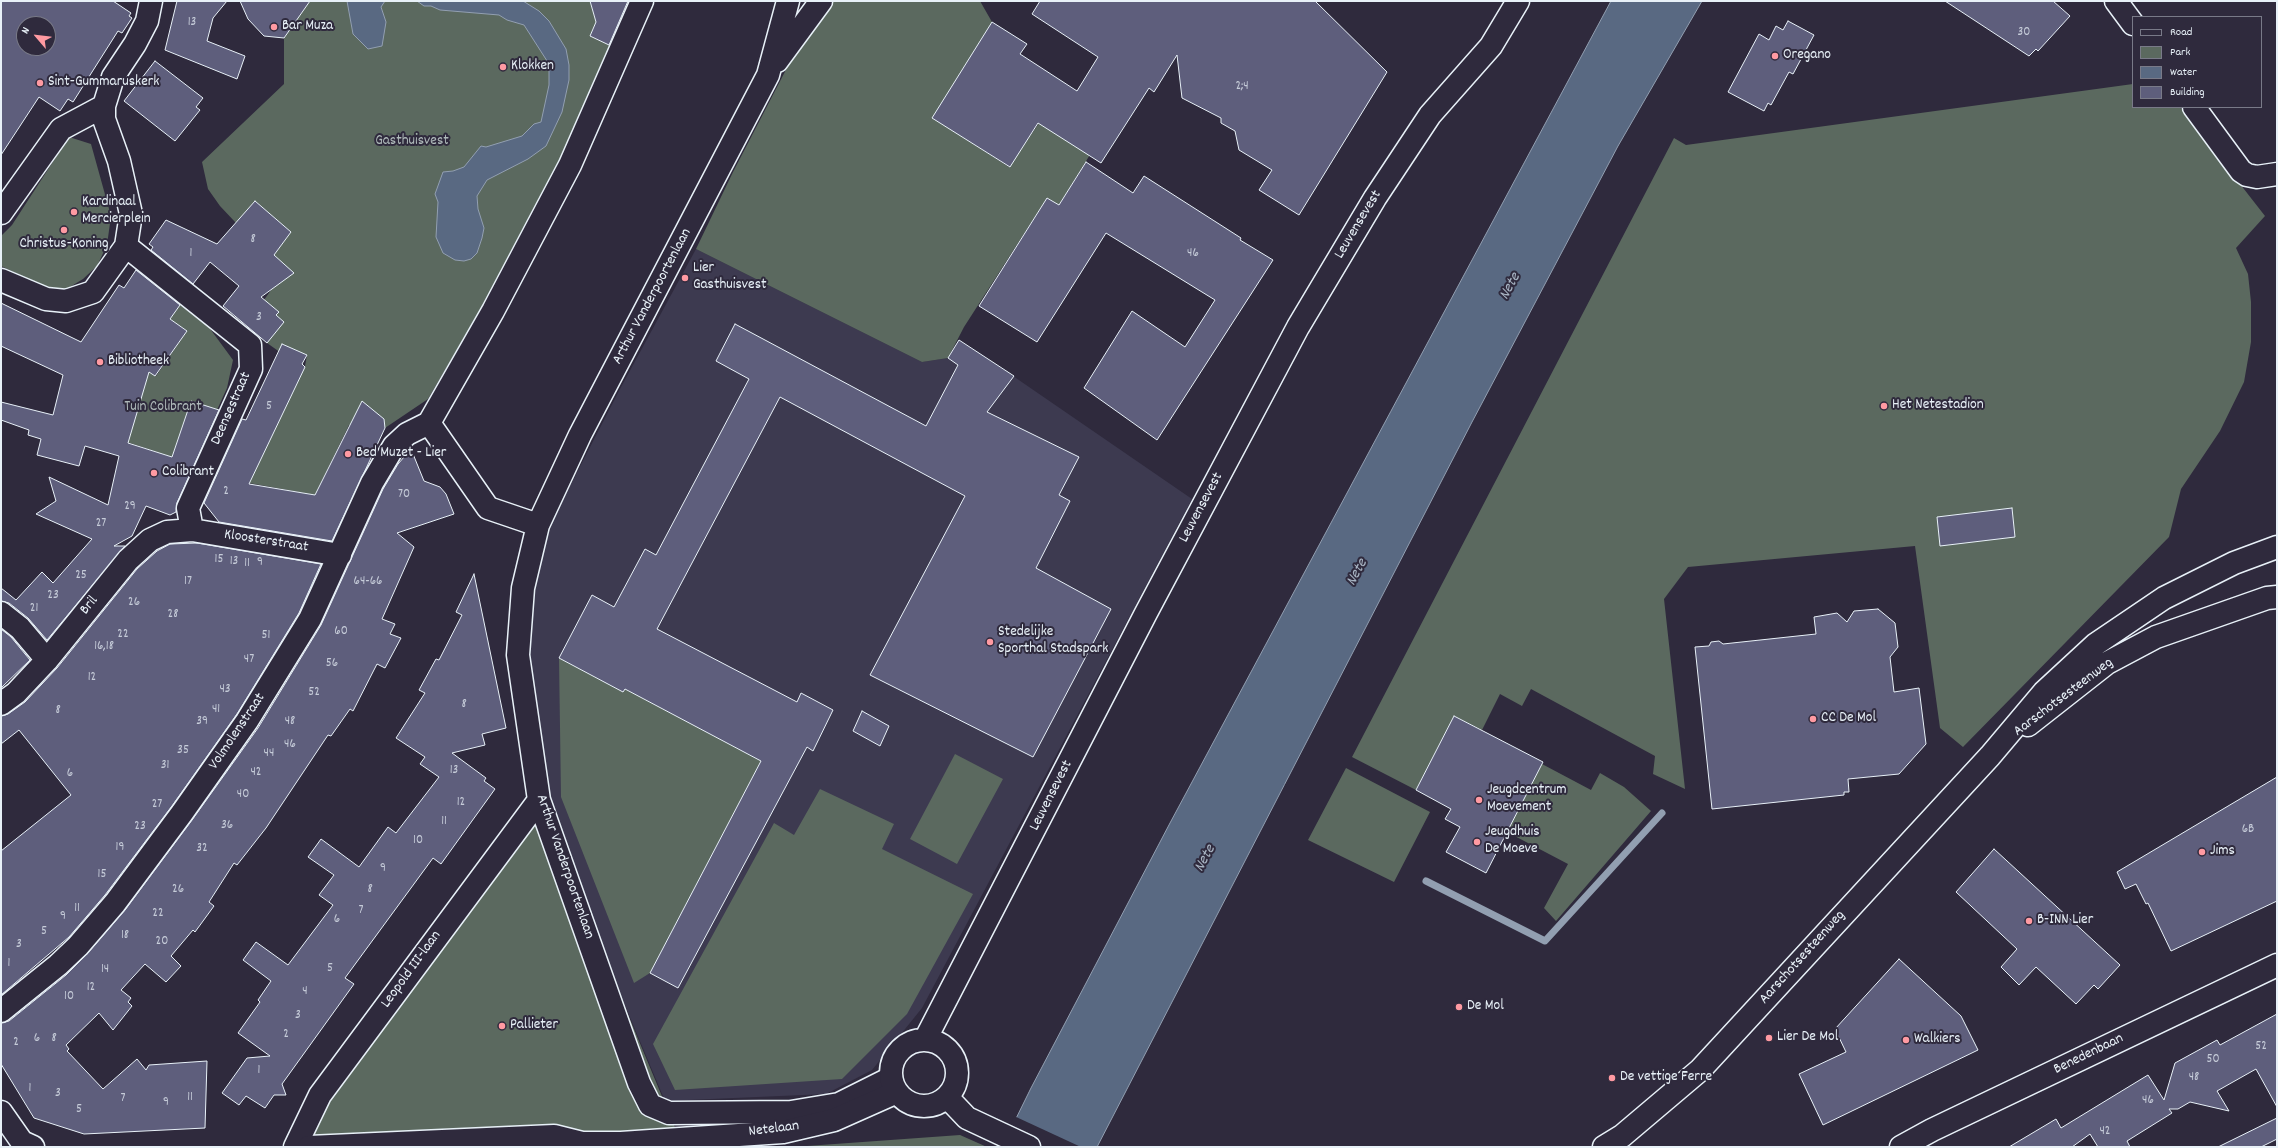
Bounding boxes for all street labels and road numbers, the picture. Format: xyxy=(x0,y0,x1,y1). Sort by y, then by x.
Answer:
street label: Leuvensevest xyxy=(1332,188,1386,262)
street label: Arthur Vanderpoortenlaan xyxy=(609,226,697,368)
street label: Deensestraat xyxy=(208,370,256,448)
street label: Leuvensevest xyxy=(1176,470,1228,546)
street label: Kloosterstraat xyxy=(223,526,309,558)
street label: Bril xyxy=(77,593,103,619)
street label: Aarschotsesteenweg xyxy=(2011,655,2117,741)
street label: Volmolenstraat xyxy=(206,690,270,774)
street label: Leuvensevest xyxy=(1027,758,1077,834)
street label: Arthur Vanderpoortenlaan xyxy=(531,792,597,942)
street label: Aarschotsesteenweg xyxy=(1756,907,1850,1009)
street label: Leopold III-laan xyxy=(378,928,446,1012)
street label: Benedenbaan xyxy=(2051,1030,2127,1080)
street label: Netelaan xyxy=(748,1118,800,1142)

